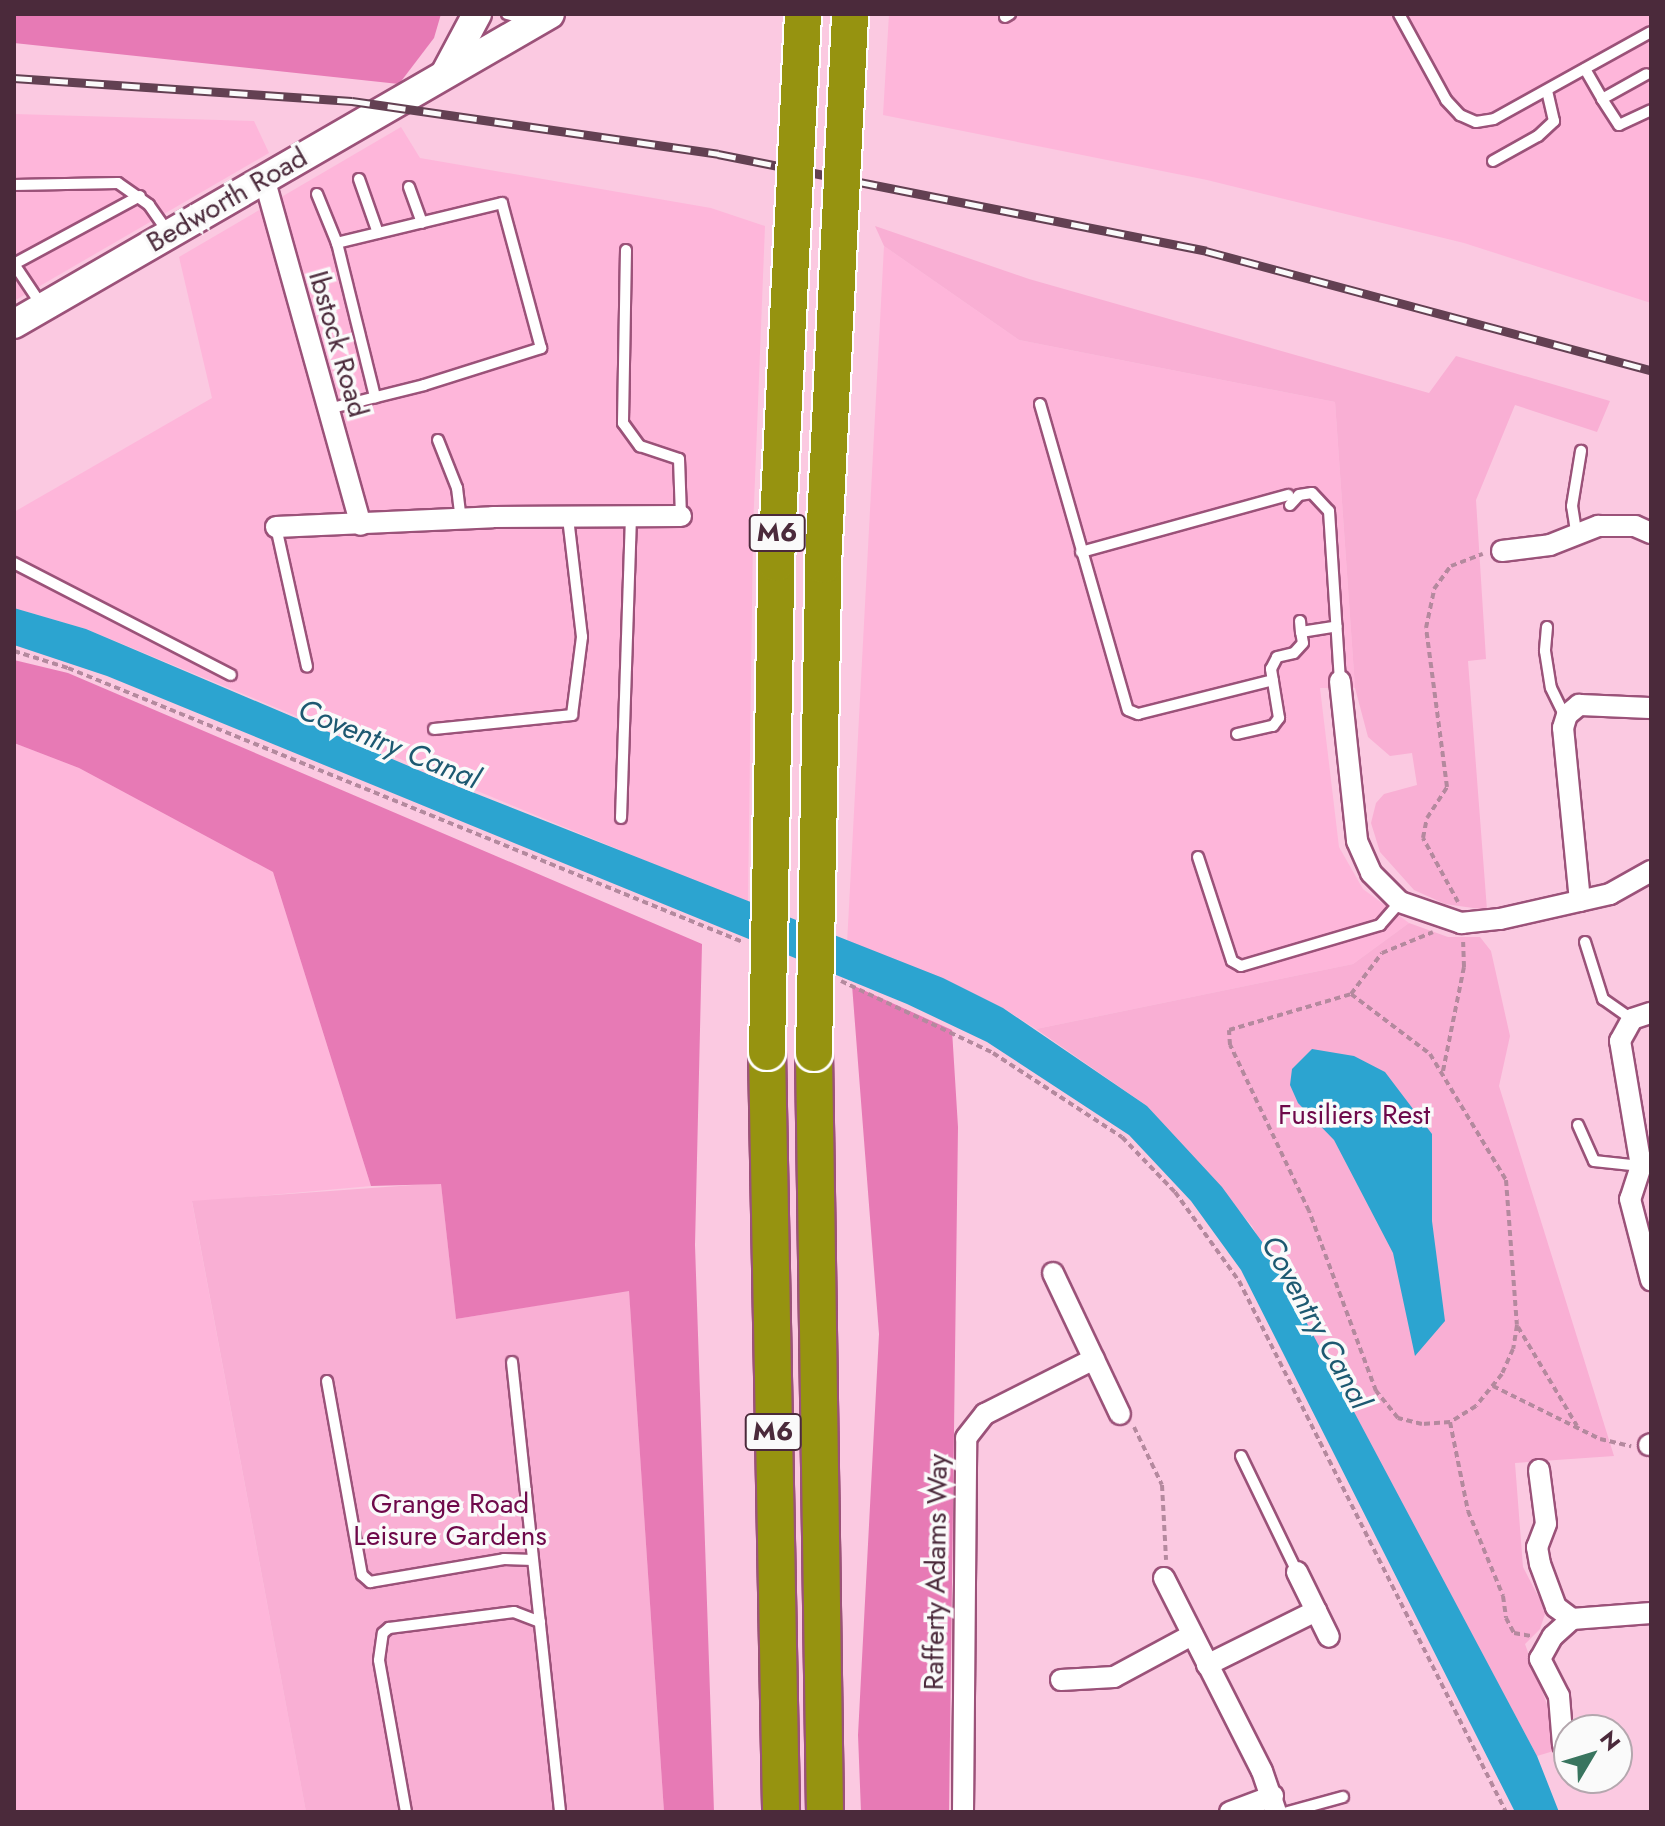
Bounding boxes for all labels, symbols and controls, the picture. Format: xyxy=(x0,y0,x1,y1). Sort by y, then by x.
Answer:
street label: Bedworth Road xyxy=(141,141,313,259)
street label: Ibstock Road xyxy=(301,267,375,421)
road number: M6 xyxy=(747,511,807,555)
water label: Coventry Canal xyxy=(293,691,485,797)
park label: Fusiliers Rest xyxy=(1278,1098,1430,1132)
water label: Coventry Canal xyxy=(1254,1229,1378,1415)
road number: M6 xyxy=(743,1410,803,1454)
street label: Rafferty Adams Way xyxy=(917,1453,955,1691)
park label: Grange Road Leisure Gardens xyxy=(353,1487,547,1553)
north arrow xyxy=(1553,1714,1633,1794)
text: N xyxy=(1592,1724,1628,1757)

